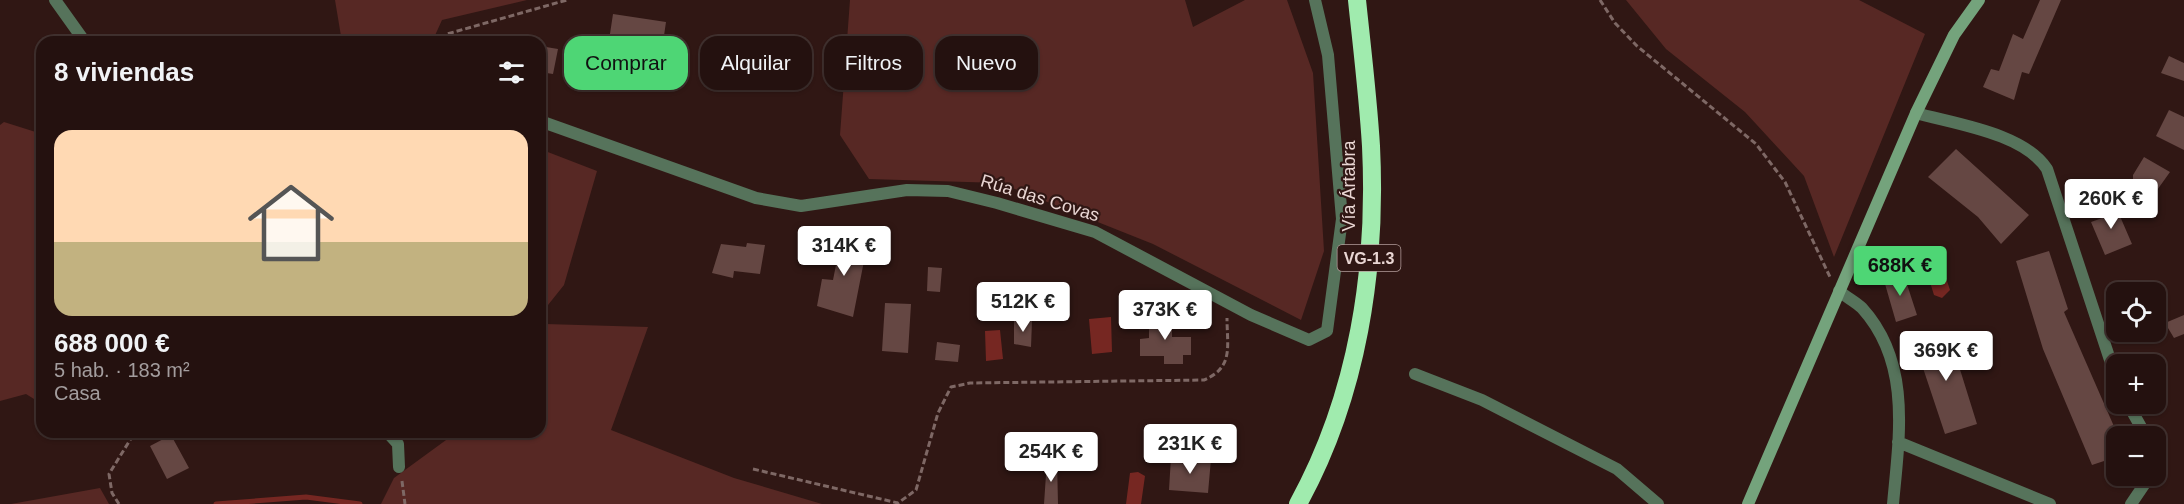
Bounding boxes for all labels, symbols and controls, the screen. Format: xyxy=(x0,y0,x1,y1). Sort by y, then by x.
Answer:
chip: Comprar xyxy=(564,36,688,90)
chip: Alquilar xyxy=(700,36,812,90)
chip: Filtros xyxy=(824,36,923,90)
chip: Nuevo xyxy=(935,36,1038,90)
icon: filters xyxy=(495,56,528,89)
text: 8 viviendas xyxy=(54,57,194,87)
street label: Vía Ártabra xyxy=(1339,139,1359,232)
icon: home xyxy=(237,169,345,277)
street label: Rúa das Covas xyxy=(978,170,1102,226)
pin: 260K € xyxy=(2062,179,2160,230)
text: 260K € xyxy=(2079,187,2143,209)
pin: 314K € xyxy=(795,226,893,277)
text: 314K € xyxy=(812,234,876,256)
road number: VG-1.3 xyxy=(1338,245,1400,271)
pin: 688K € xyxy=(1851,246,1949,297)
text: 688K € xyxy=(1868,254,1932,276)
pin: 512K € xyxy=(974,282,1072,333)
map controls xyxy=(2106,282,2166,486)
button: locate xyxy=(2106,282,2166,342)
text: 512K € xyxy=(991,290,1055,312)
pin: 373K € xyxy=(1116,290,1214,341)
text: 373K € xyxy=(1133,298,1197,320)
text: 688 000 € xyxy=(54,328,170,358)
pin: 369K € xyxy=(1897,331,1995,382)
text: 369K € xyxy=(1914,339,1978,361)
button: + xyxy=(2106,354,2166,414)
text: 5 hab. · 183 m² xyxy=(54,359,190,381)
text: Casa xyxy=(54,382,101,404)
pin: 231K € xyxy=(1141,424,1239,475)
button: − xyxy=(2106,426,2166,486)
pin: 254K € xyxy=(1002,432,1100,483)
text: 231K € xyxy=(1158,432,1222,454)
text: 254K € xyxy=(1019,440,1083,462)

